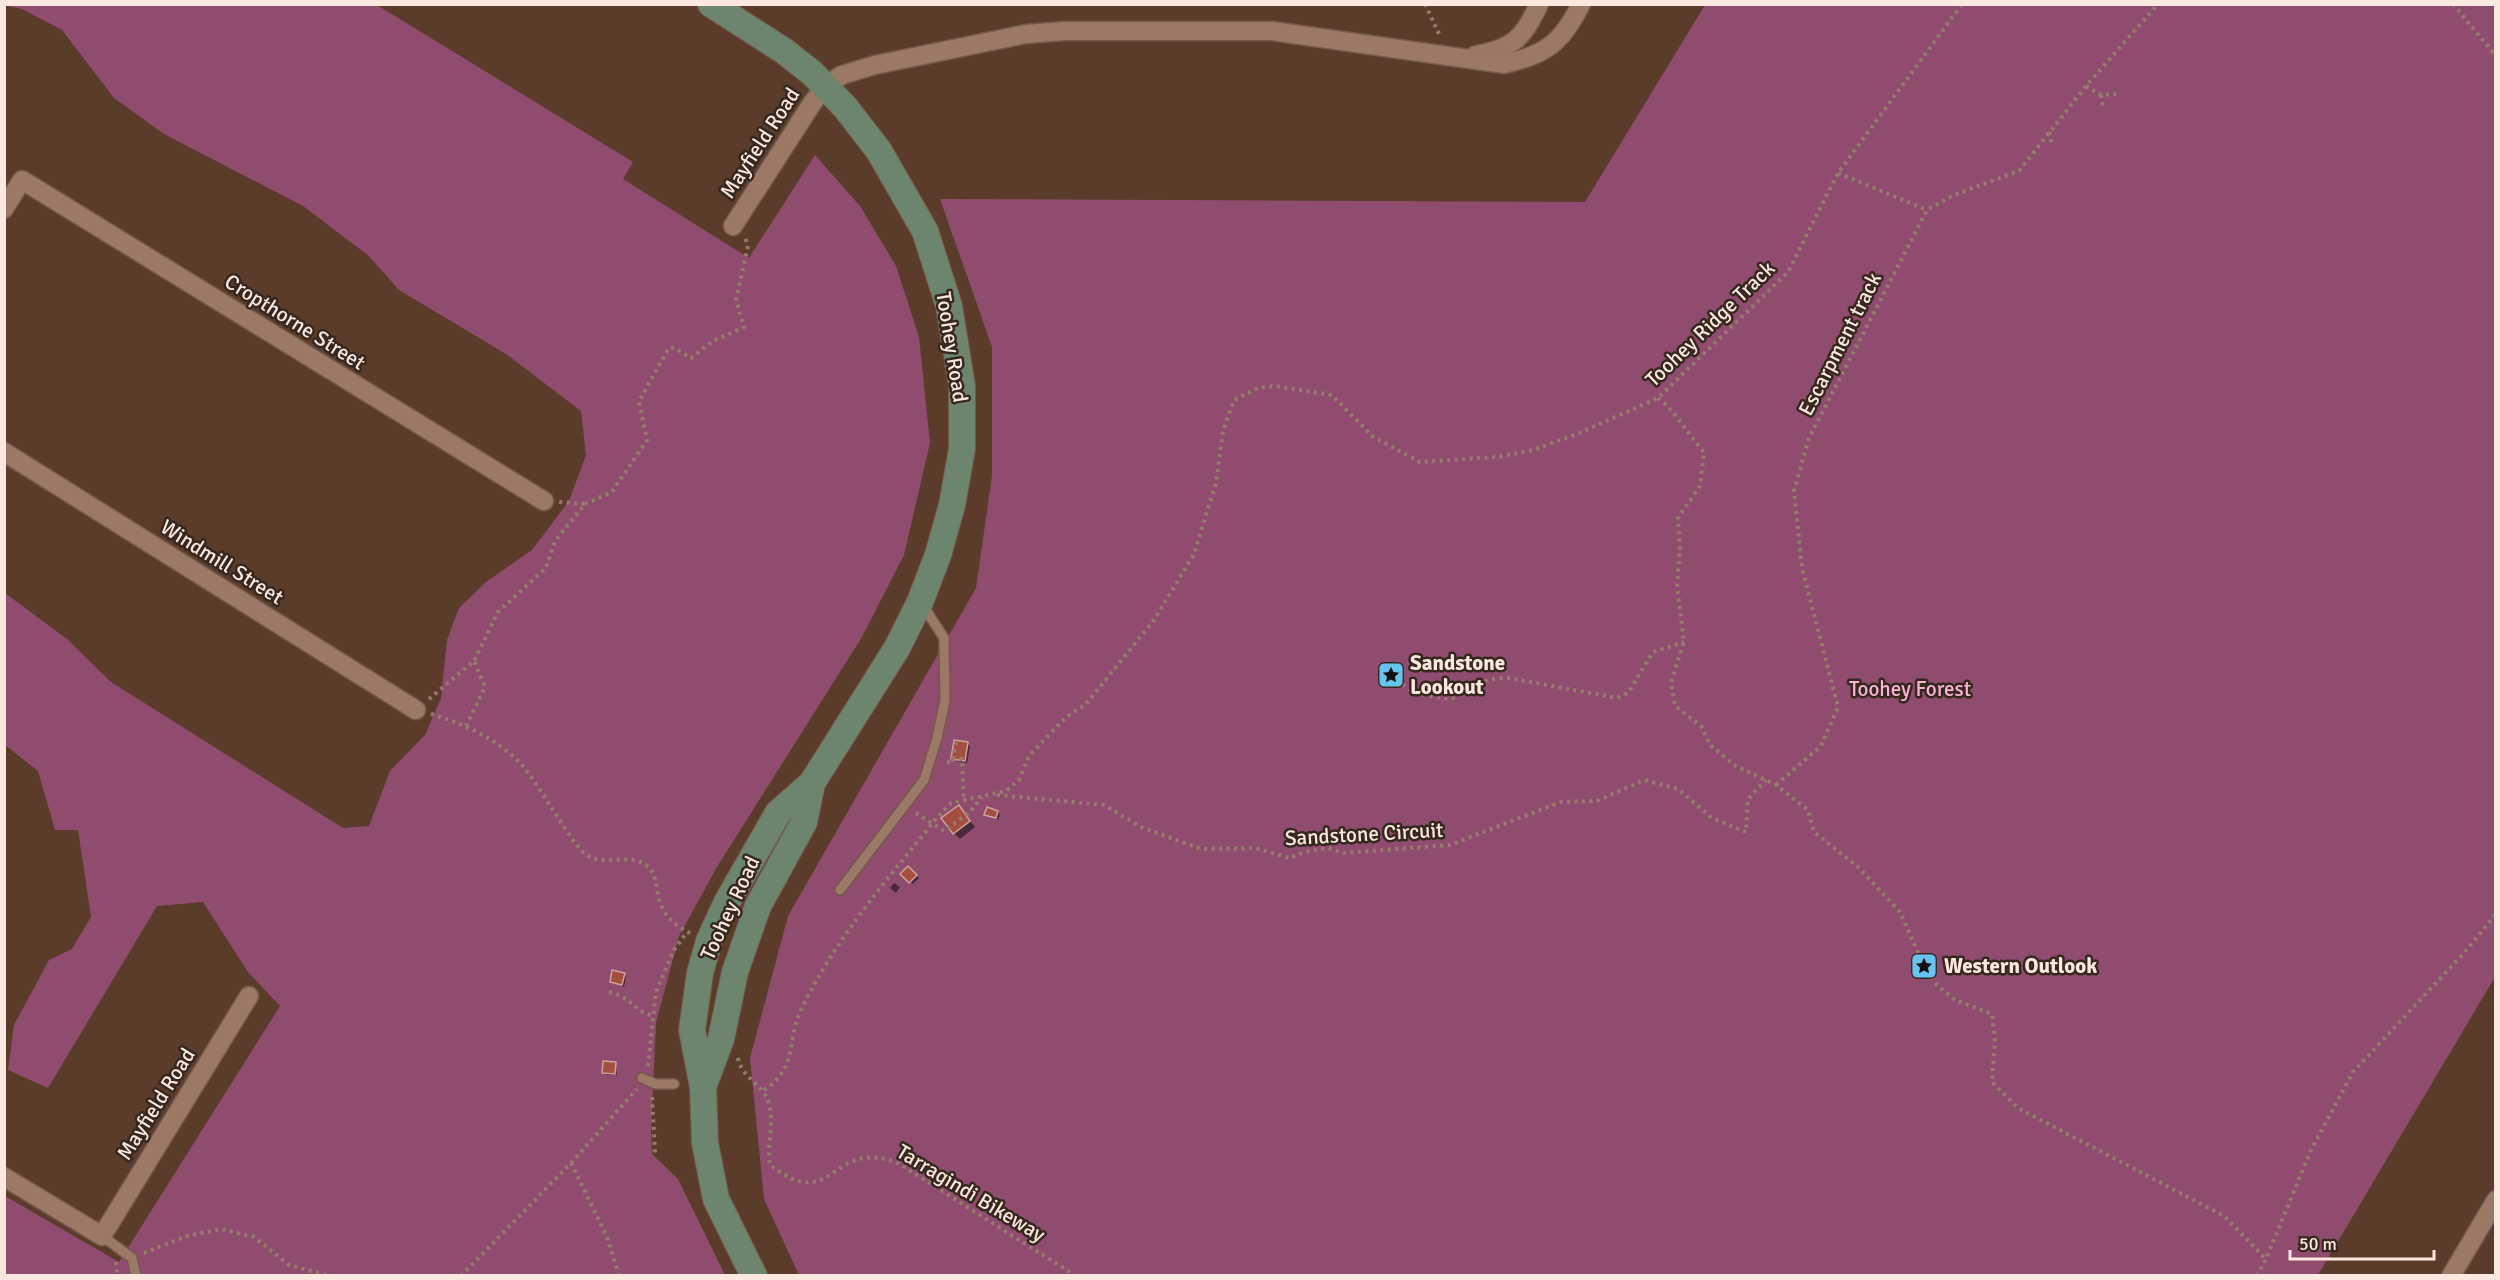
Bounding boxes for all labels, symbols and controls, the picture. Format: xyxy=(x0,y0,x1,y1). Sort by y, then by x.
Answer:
street label: Mayfield Road xyxy=(715,83,805,203)
street label: Toohey Ridge Track xyxy=(1640,255,1781,392)
street label: Cropthorne Street xyxy=(220,268,370,376)
street label: Escarpment track xyxy=(1793,268,1887,420)
street label: Toohey Road xyxy=(930,290,974,404)
street label: Windmill Street xyxy=(156,514,288,610)
place label: Sandstone Lookout xyxy=(1410,650,1505,700)
place icon: Sandstone Lookout xyxy=(1376,660,1406,690)
park label: Toohey Forest xyxy=(1849,676,1971,702)
street label: Sandstone Circuit xyxy=(1284,817,1444,851)
street label: Toohey Road xyxy=(695,852,765,964)
place icon: Western Outlook xyxy=(1909,951,1939,981)
place label: Western Outlook xyxy=(1944,953,2097,979)
street label: Mayfield Road xyxy=(111,1043,201,1165)
street label: Tarragindi Bikeway xyxy=(892,1138,1050,1248)
scale bar xyxy=(2290,1223,2434,1261)
text: 50 m xyxy=(2299,1233,2337,1255)

